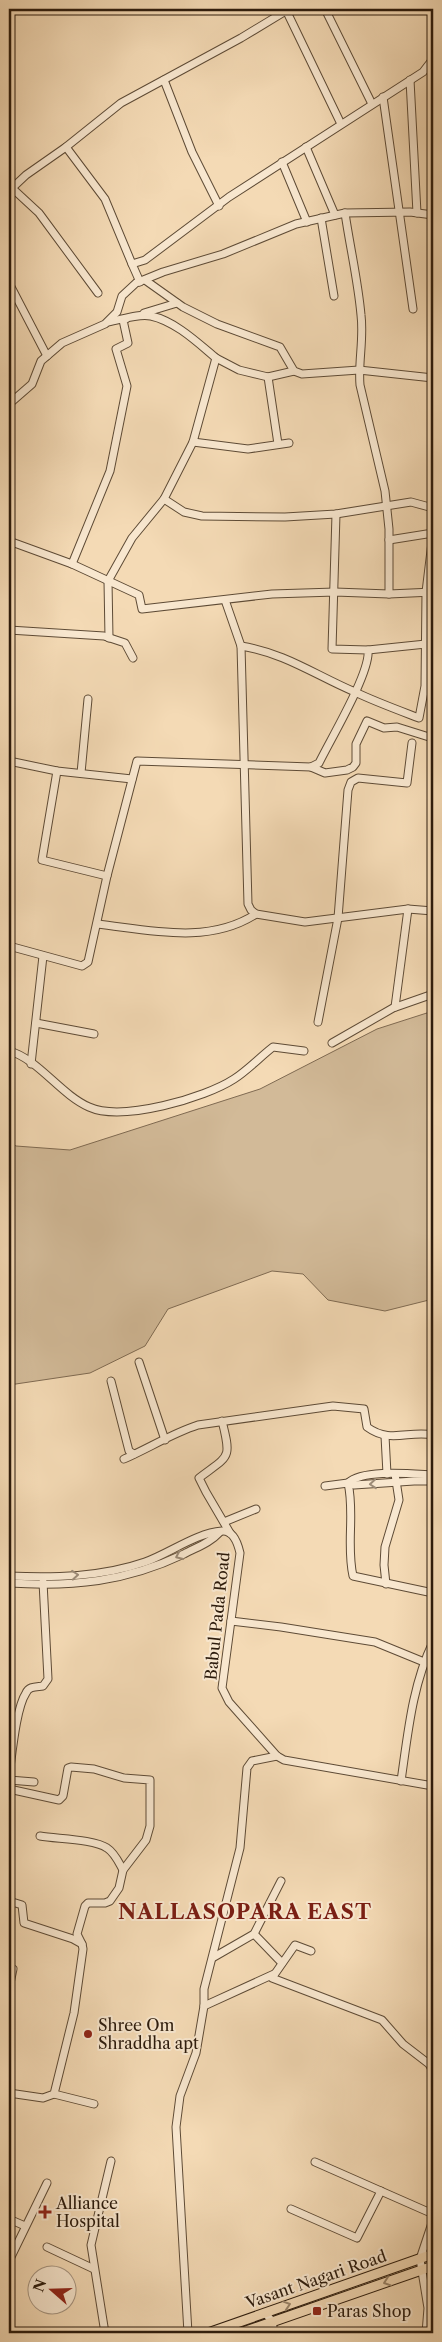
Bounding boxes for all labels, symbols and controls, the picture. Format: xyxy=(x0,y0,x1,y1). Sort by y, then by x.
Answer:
one-way arrow xyxy=(368,1478,376,1489)
one-way arrow xyxy=(175,1550,184,1561)
street label: Babul Pada Road xyxy=(200,1551,234,1681)
one-way arrow xyxy=(71,1570,79,1581)
district label: NALLASOPARA EAST xyxy=(118,1899,372,1924)
place label: Shree Om Shraddha apt xyxy=(98,2015,199,2053)
marker: Shree Om Shraddha apt xyxy=(82,2028,94,2040)
place label: Alliance Hospital xyxy=(55,2193,120,2231)
marker: Alliance Hospital xyxy=(38,2205,52,2219)
street label: Vasant Nagari Road xyxy=(242,2245,389,2313)
north arrow xyxy=(28,2264,78,2314)
one-way arrow xyxy=(383,2276,392,2286)
text: N xyxy=(29,2277,50,2294)
one-way arrow xyxy=(283,2301,291,2311)
place label: Paras Shop xyxy=(327,2301,412,2321)
marker: Paras Shop xyxy=(311,2305,323,2317)

